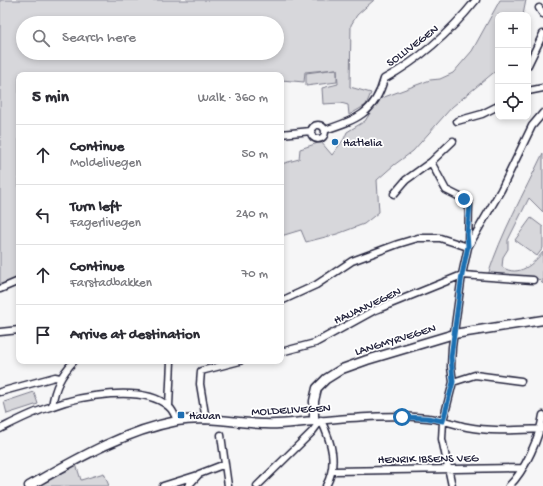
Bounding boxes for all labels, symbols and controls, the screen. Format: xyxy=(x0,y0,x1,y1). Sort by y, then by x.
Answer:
map controls xyxy=(495,12,531,120)
button: + xyxy=(495,12,531,48)
search box xyxy=(16,16,284,60)
street label: SOLLIVEGEN xyxy=(384,22,442,71)
icon: search xyxy=(30,27,52,49)
text: Search here xyxy=(62,29,136,47)
button: − xyxy=(495,48,531,84)
button: locate xyxy=(495,84,531,120)
text: 5 min xyxy=(32,88,69,108)
text: Walk · 360 m xyxy=(198,91,268,106)
marker: Hatlelia xyxy=(330,137,340,147)
place label: Hatlelia xyxy=(343,137,382,151)
text: Continue xyxy=(70,138,124,156)
icon: ahead xyxy=(32,144,54,166)
text: 50 m xyxy=(241,147,268,162)
text: Moldelivegen xyxy=(70,156,141,171)
route end xyxy=(455,190,473,208)
text: Turn left xyxy=(70,198,121,216)
icon: left xyxy=(32,204,54,226)
text: 240 m xyxy=(236,207,268,222)
text: Fagerlivegen xyxy=(70,216,141,231)
text: Continue xyxy=(70,258,124,276)
icon: ahead xyxy=(32,264,54,286)
text: 70 m xyxy=(242,267,268,282)
text: Farstadbakken xyxy=(70,276,152,291)
street label: HAUANVEGEN xyxy=(332,285,404,329)
street label: LANGMYRVEGEN xyxy=(353,322,438,360)
icon: arrive xyxy=(32,324,54,346)
text: Arrive at destination xyxy=(70,326,200,344)
street label: MOLDELIVEGEN xyxy=(251,402,331,420)
route start xyxy=(393,408,411,426)
marker: Hauan xyxy=(176,410,186,420)
place label: Hauan xyxy=(189,410,221,424)
street label: HENRIK IBSENS VEG xyxy=(378,452,479,468)

